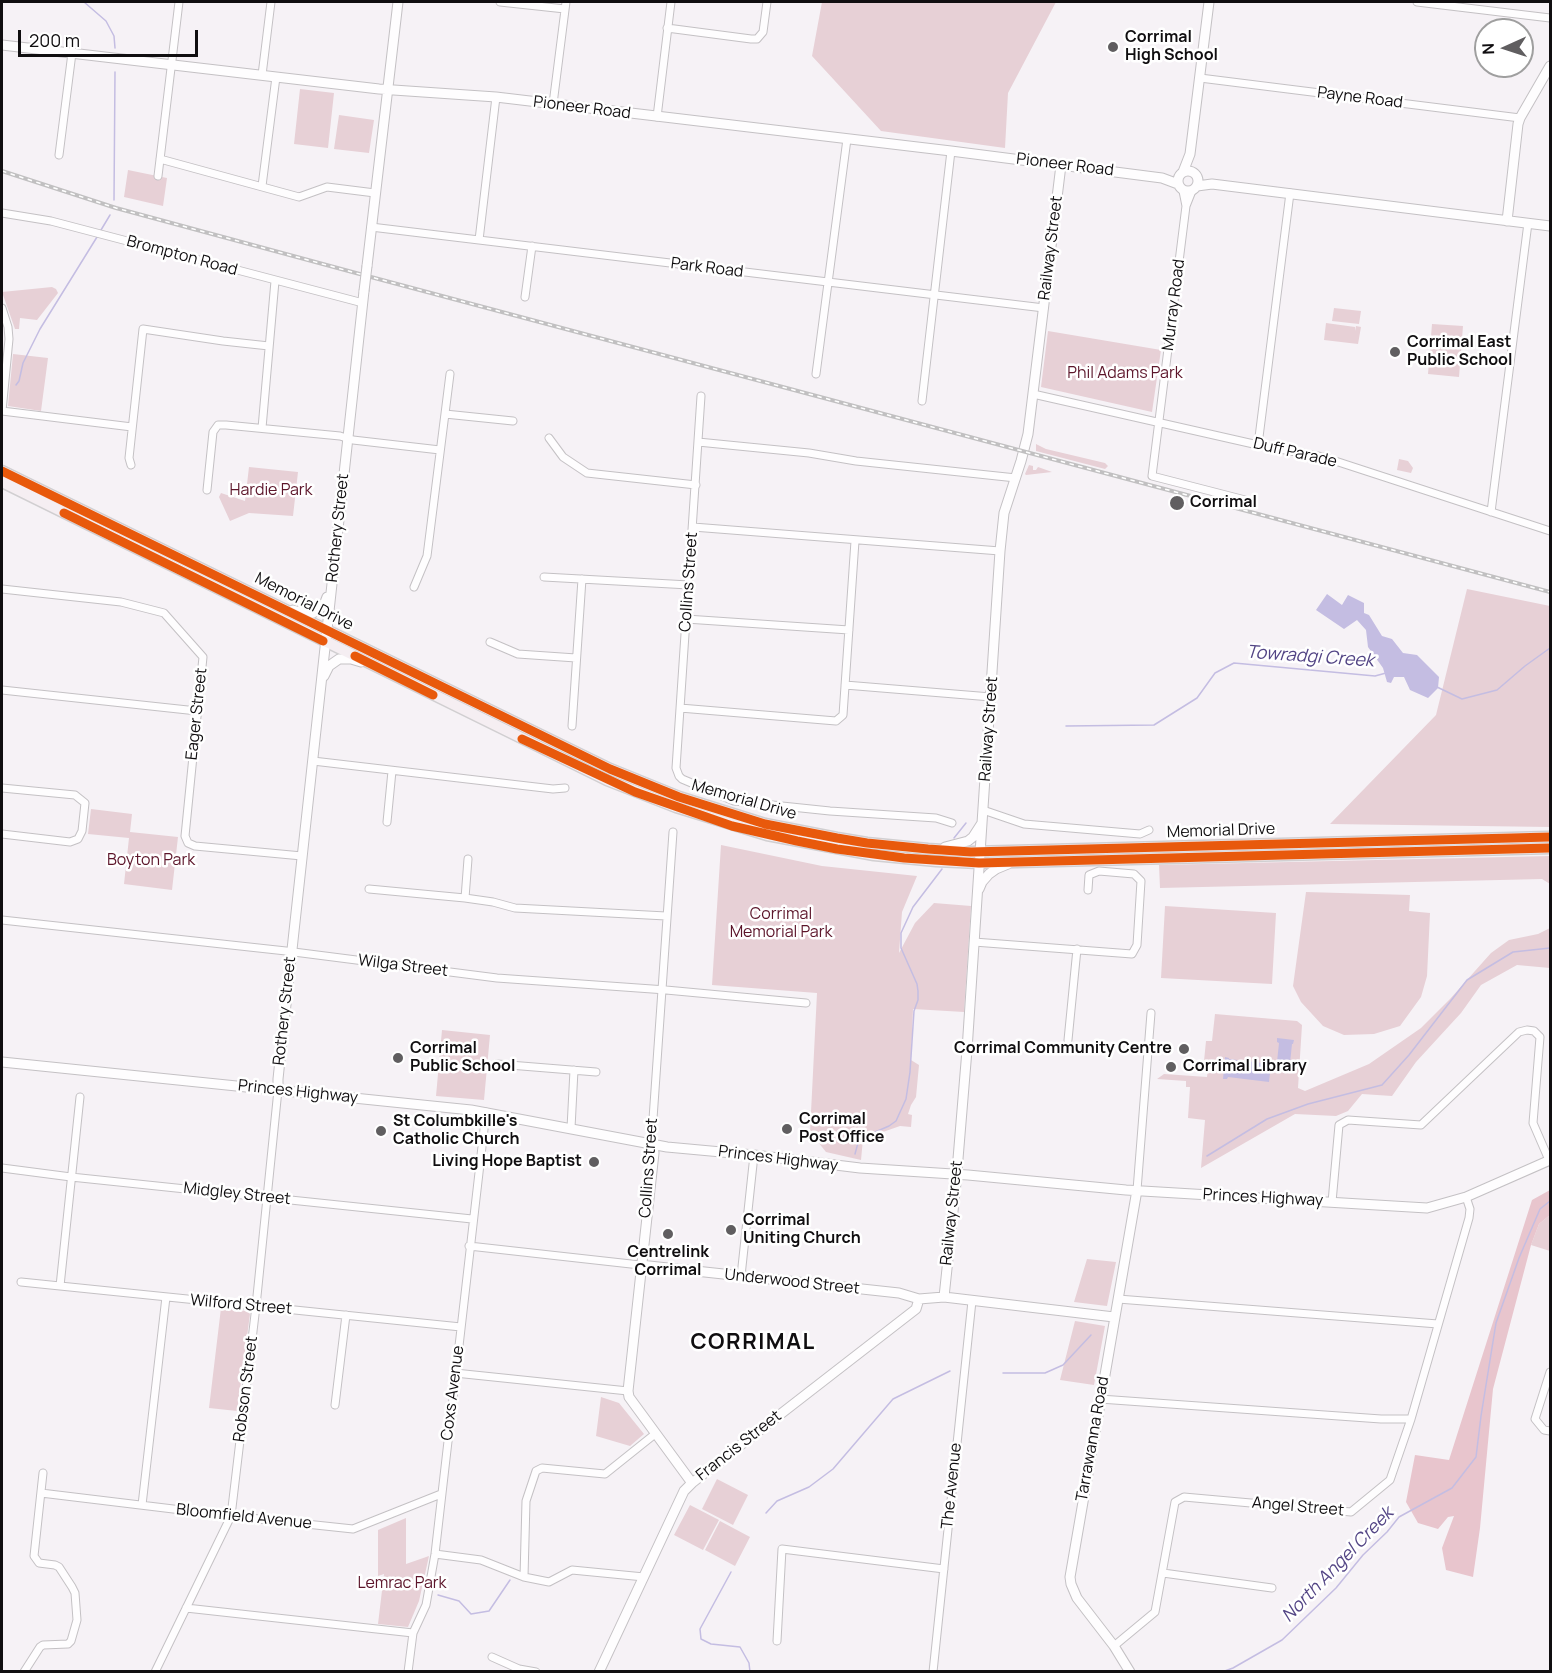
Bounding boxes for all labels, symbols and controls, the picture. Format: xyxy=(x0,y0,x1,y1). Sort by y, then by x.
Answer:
scale bar xyxy=(21,18,201,56)
north arrow xyxy=(1474,18,1534,78)
text: 200 m xyxy=(29,28,80,52)
place label: Corrimal High School xyxy=(1125,28,1218,66)
marker: Corrimal High School xyxy=(1106,40,1120,54)
text: N xyxy=(1477,43,1499,55)
street label: Payne Road xyxy=(1316,83,1404,113)
street label: Pioneer Road xyxy=(532,93,632,123)
street label: Pioneer Road xyxy=(1015,150,1115,180)
street label: Railway Street xyxy=(1035,195,1067,301)
street label: Brompton Road xyxy=(124,232,240,280)
street label: Park Road xyxy=(670,254,744,282)
street label: Murray Road xyxy=(1159,258,1189,352)
place label: Corrimal East Public School xyxy=(1407,333,1512,371)
marker: Corrimal East Public School xyxy=(1388,345,1402,359)
park label: Phil Adams Park xyxy=(1067,364,1183,384)
street label: Duff Parade xyxy=(1251,434,1339,472)
street label: Rothery Street xyxy=(323,473,353,583)
park label: Hardie Park xyxy=(229,481,313,501)
place label: Corrimal xyxy=(1190,493,1257,513)
marker: Corrimal xyxy=(1168,494,1186,512)
street label: Collins Street xyxy=(676,531,702,633)
street label: Memorial Drive xyxy=(251,569,357,635)
water label: Towradgi Creek xyxy=(1245,642,1375,672)
street label: Eager Street xyxy=(183,667,211,761)
street label: Railway Street xyxy=(976,676,1002,782)
street label: Memorial Drive xyxy=(689,776,799,824)
street label: Memorial Drive xyxy=(1167,820,1275,842)
park label: Boyton Park xyxy=(107,851,195,871)
park label: Corrimal Memorial Park xyxy=(730,905,832,943)
street label: Wilga Street xyxy=(357,951,449,981)
street label: Rothery Street xyxy=(270,956,300,1066)
place label: Corrimal Public School xyxy=(410,1039,515,1077)
place label: Corrimal Community Centre xyxy=(954,1039,1172,1059)
marker: Corrimal Community Centre xyxy=(1177,1042,1191,1056)
marker: Corrimal Public School xyxy=(391,1051,405,1065)
place label: Corrimal Library xyxy=(1183,1057,1307,1077)
marker: Corrimal Library xyxy=(1164,1060,1178,1074)
street label: Princes Highway xyxy=(237,1076,359,1108)
place label: Corrimal Post Office xyxy=(799,1110,884,1148)
place label: St Columbkille's Catholic Church xyxy=(393,1112,520,1150)
street label: Collins Street xyxy=(636,1117,662,1219)
marker: Corrimal Post Office xyxy=(780,1122,794,1136)
marker: St Columbkille's Catholic Church xyxy=(374,1124,388,1138)
street label: Princes Highway xyxy=(717,1142,839,1176)
place label: Living Hope Baptist xyxy=(432,1152,582,1172)
marker: Living Hope Baptist xyxy=(587,1155,601,1169)
street label: Railway Street xyxy=(937,1160,967,1266)
street label: Midgley Street xyxy=(182,1179,292,1209)
street label: Princes Highway xyxy=(1202,1185,1324,1211)
place label: Corrimal Uniting Church xyxy=(743,1211,861,1249)
marker: Corrimal Uniting Church xyxy=(724,1223,738,1237)
marker: Centrelink Corrimal xyxy=(661,1227,675,1241)
place label: Centrelink Corrimal xyxy=(627,1243,709,1281)
street label: Underwood Street xyxy=(723,1265,861,1299)
street label: Wilford Street xyxy=(189,1291,293,1319)
district label: CORRIMAL xyxy=(690,1330,816,1356)
street label: Robson Street xyxy=(230,1335,262,1443)
street label: Coxs Avenue xyxy=(438,1344,468,1442)
street label: Tarrawanna Road xyxy=(1073,1375,1113,1503)
street label: Francis Street xyxy=(693,1407,785,1485)
street label: The Avenue xyxy=(938,1442,966,1530)
street label: Angel Street xyxy=(1251,1493,1345,1521)
street label: Bloomfield Avenue xyxy=(175,1500,313,1534)
water label: North Angel Creek xyxy=(1278,1503,1398,1627)
park label: Lemrac Park xyxy=(357,1574,447,1594)

